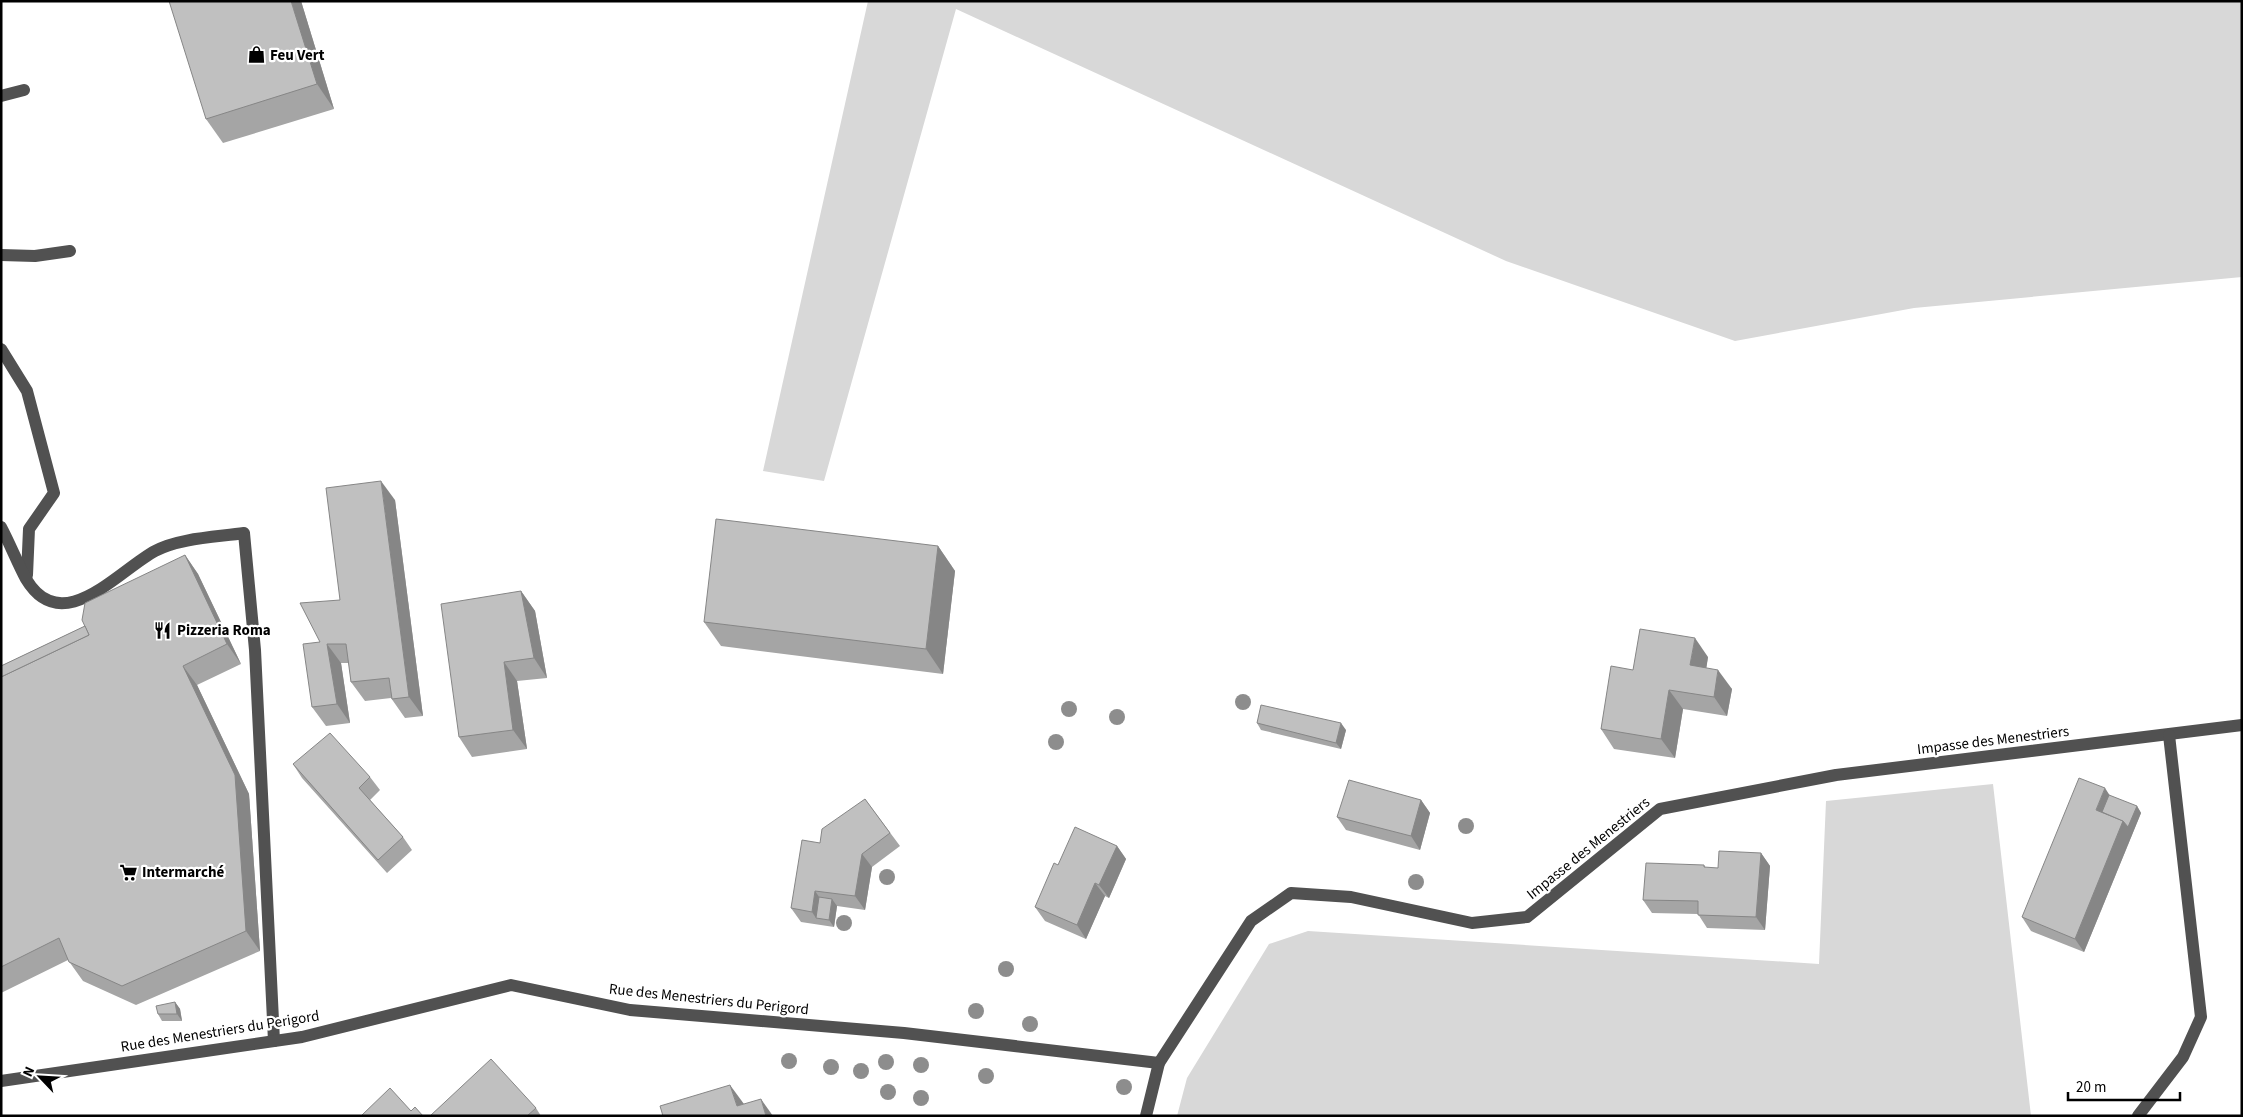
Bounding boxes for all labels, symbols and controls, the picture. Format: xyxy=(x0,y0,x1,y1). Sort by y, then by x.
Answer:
shop icon: Feu Vert xyxy=(246,45,266,65)
place label: Feu Vert xyxy=(270,45,325,66)
restaurant icon: Pizzeria Roma xyxy=(153,620,173,640)
place label: Pizzeria Roma xyxy=(177,620,271,641)
street label: Impasse des Menestriers xyxy=(1916,721,2070,760)
street label: Impasse des Menestriers xyxy=(1522,792,1654,905)
supermarket icon: Intermarché xyxy=(118,862,138,882)
place label: Intermarché xyxy=(142,862,224,883)
street label: Rue des Menestriers du Perigord xyxy=(608,979,810,1020)
street label: Rue des Menestriers du Perigord xyxy=(119,1005,321,1058)
north arrow xyxy=(15,1052,65,1102)
text: N xyxy=(18,1063,40,1080)
scale bar xyxy=(2068,1070,2180,1102)
text: 20 m xyxy=(2076,1077,2106,1098)

